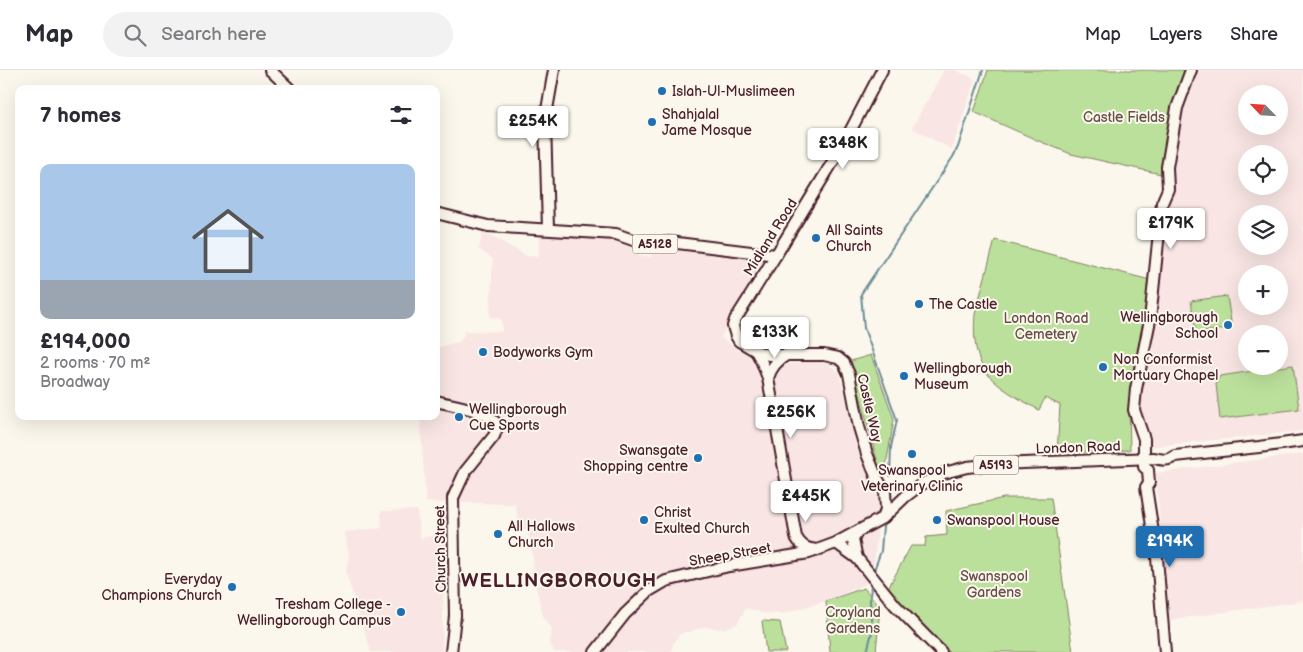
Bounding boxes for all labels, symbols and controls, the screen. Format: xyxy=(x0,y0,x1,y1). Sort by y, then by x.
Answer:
search box xyxy=(103,12,453,57)
text: Map xyxy=(25,20,73,49)
icon: search xyxy=(121,21,149,49)
text: Search here xyxy=(161,23,267,46)
text: Map xyxy=(1085,24,1121,45)
text: Layers xyxy=(1149,24,1202,45)
text: Share xyxy=(1230,24,1278,45)
place label: Islah-Ul-Muslimeen xyxy=(672,83,795,100)
marker: Islah-Ul-Muslimeen xyxy=(656,85,668,97)
north arrow xyxy=(1238,85,1288,135)
map controls xyxy=(1238,85,1288,375)
icon: filters xyxy=(387,101,415,129)
text: 7 homes xyxy=(40,103,121,128)
pin: £254K xyxy=(498,106,568,148)
place label: Shahjalal Jame Mosque xyxy=(662,106,752,139)
park label: Castle Fields xyxy=(1083,109,1165,126)
text: £254K xyxy=(508,112,558,131)
marker: Shahjalal Jame Mosque xyxy=(646,116,658,128)
pin: £348K xyxy=(808,128,878,170)
text: £348K xyxy=(818,134,868,153)
button: locate xyxy=(1238,145,1288,195)
street label: Midland Road xyxy=(740,195,801,279)
icon: home xyxy=(183,196,273,286)
button: layers xyxy=(1238,205,1288,255)
pin: £179K xyxy=(1136,208,1206,250)
text: £179K xyxy=(1148,214,1194,233)
place label: All Saints Church xyxy=(826,222,883,255)
marker: All Saints Church xyxy=(810,232,822,244)
road number: A5128 xyxy=(632,234,678,253)
button: + xyxy=(1238,265,1288,315)
place label: The Castle xyxy=(929,296,997,313)
marker: The Castle xyxy=(913,298,925,310)
place label: Wellingborough School xyxy=(1120,309,1218,342)
park label: London Road Cemetery xyxy=(1004,310,1088,343)
pin: £133K xyxy=(740,316,810,359)
marker: Wellingborough School xyxy=(1222,319,1234,331)
text: £133K xyxy=(752,323,798,342)
button: − xyxy=(1238,325,1288,375)
text: £194,000 xyxy=(40,329,131,354)
place label: Bodyworks Gym xyxy=(493,344,593,361)
marker: Bodyworks Gym xyxy=(477,346,489,358)
place label: Non Conformist Mortuary Chapel xyxy=(1113,351,1218,384)
text: 2 rooms · 70 m² xyxy=(40,354,150,373)
place label: Wellingborough Museum xyxy=(914,360,1012,393)
marker: Non Conformist Mortuary Chapel xyxy=(1097,361,1109,373)
marker: Wellingborough Museum xyxy=(898,370,910,382)
street label: Castle Way xyxy=(853,372,886,445)
text: Broadway xyxy=(40,373,110,392)
pin: £256K xyxy=(756,396,826,439)
place label: Wellingborough Cue Sports xyxy=(469,401,567,434)
text: £256K xyxy=(766,403,816,422)
marker: Wellingborough Cue Sports xyxy=(453,411,465,423)
street label: London Road xyxy=(1035,438,1121,457)
place label: Swansgate Shopping centre xyxy=(584,442,688,475)
marker: Swanspool Veterinary Clinic xyxy=(906,448,918,460)
marker: Swansgate Shopping centre xyxy=(692,452,704,464)
road number: A5193 xyxy=(974,456,1018,474)
place label: Swanspool Veterinary Clinic xyxy=(861,462,963,495)
pin: £445K xyxy=(771,480,841,523)
text: £445K xyxy=(782,487,830,506)
street label: Church Street xyxy=(431,504,450,593)
place label: Christ Exulted Church xyxy=(654,504,750,537)
place label: Swanspool House xyxy=(947,512,1060,529)
marker: Christ Exulted Church xyxy=(638,514,650,526)
marker: Swanspool House xyxy=(931,514,943,526)
place label: All Hallows Church xyxy=(508,518,575,551)
pin: £194K xyxy=(1135,526,1205,568)
marker: All Hallows Church xyxy=(492,528,504,540)
text: £194K xyxy=(1147,532,1193,551)
street label: Sheep Street xyxy=(688,539,773,570)
park label: Swanspool Gardens xyxy=(960,568,1028,601)
district label: WELLINGBOROUGH xyxy=(461,570,657,593)
place label: Everyday Champions Church xyxy=(101,571,223,604)
marker: Everyday Champions Church xyxy=(226,581,238,593)
place label: Tresham College - Wellingborough Campus xyxy=(237,596,391,629)
park label: Croyland Gardens xyxy=(825,604,881,637)
marker: Tresham College - Wellingborough Campus xyxy=(395,606,407,618)

